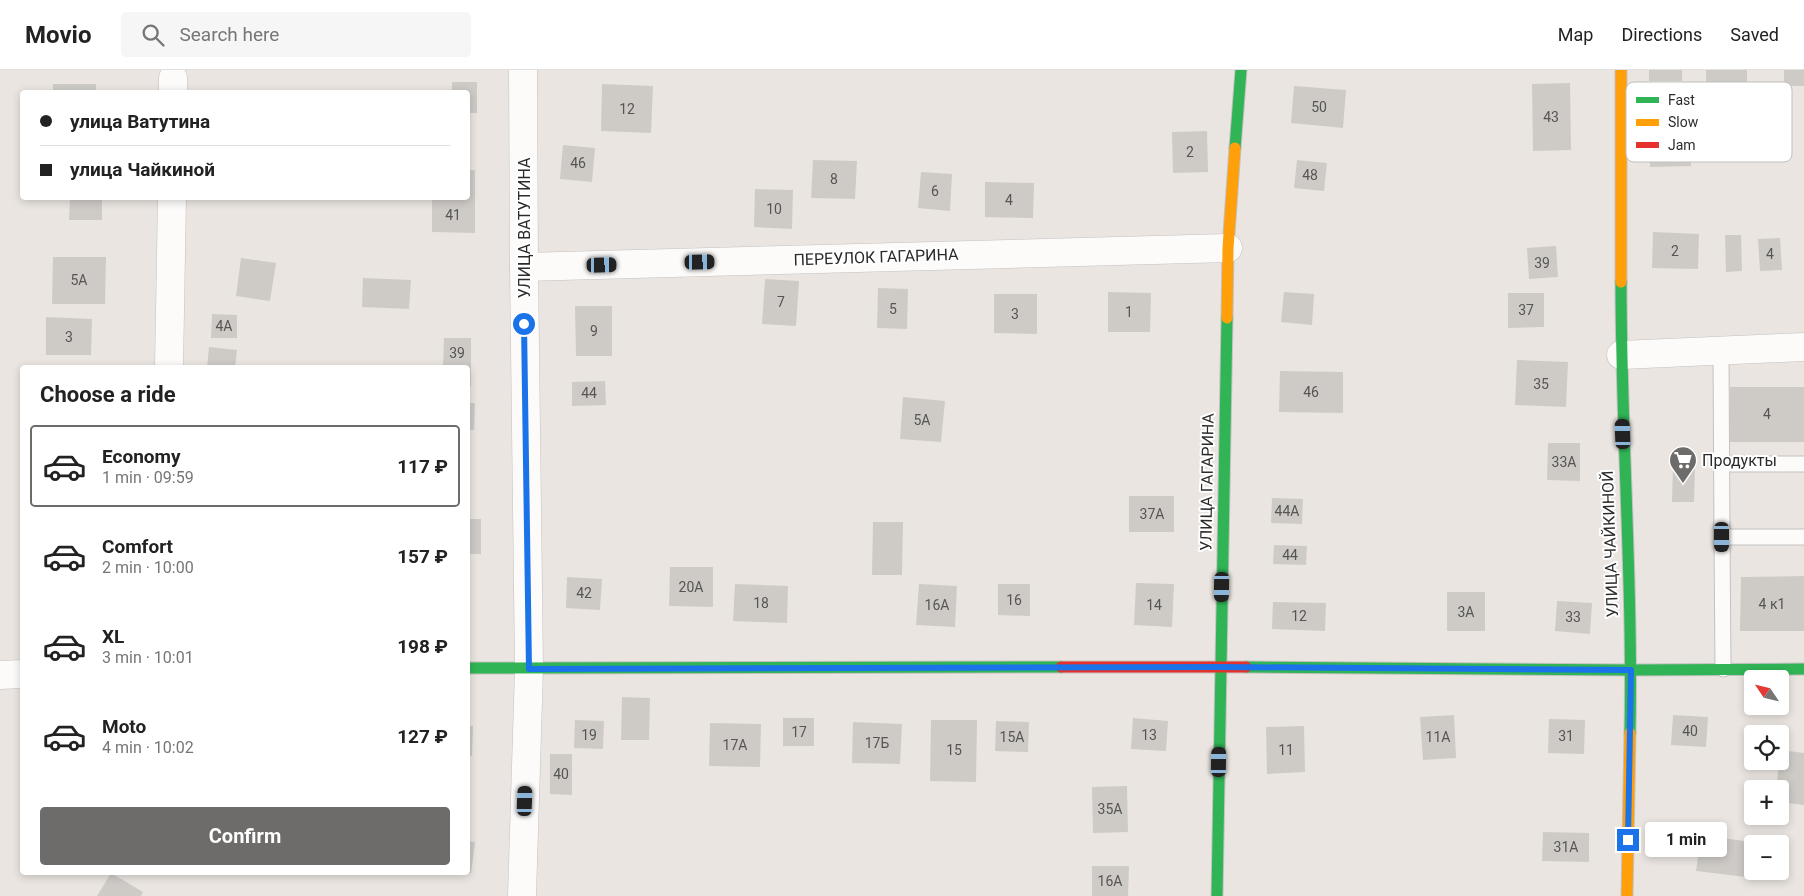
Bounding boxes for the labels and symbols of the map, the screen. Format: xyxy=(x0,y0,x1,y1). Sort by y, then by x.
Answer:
legend xyxy=(1626,82,1792,162)
text: Fast xyxy=(1668,92,1695,108)
house number: 50 xyxy=(1311,99,1327,115)
house number: 12 xyxy=(619,101,635,117)
house number: 43 xyxy=(1543,109,1559,125)
text: Slow xyxy=(1668,114,1699,130)
text: Jam xyxy=(1668,137,1696,153)
house number: 2 xyxy=(1186,144,1194,160)
house number: 46 xyxy=(570,155,586,171)
street label: УЛИЦА ВАТУТИНА xyxy=(515,157,534,298)
house number: 48 xyxy=(1302,167,1318,183)
house number: 8 xyxy=(830,171,838,187)
house number: 6 xyxy=(931,183,939,199)
house number: 4 xyxy=(1005,192,1013,208)
house number: 10 xyxy=(766,201,782,217)
house number: 41 xyxy=(445,207,461,223)
house number: 2 xyxy=(1671,243,1679,259)
street label: ПЕРЕУЛОК ГАГАРИНА xyxy=(793,245,959,269)
house number: 4 xyxy=(1766,246,1774,262)
car xyxy=(684,254,715,270)
house number: 39 xyxy=(1534,255,1550,271)
car xyxy=(586,257,617,273)
house number: 5А xyxy=(70,272,88,288)
house number: 7 xyxy=(777,294,785,310)
house number: 5 xyxy=(889,301,897,317)
house number: 37 xyxy=(1518,302,1534,318)
house number: 1 xyxy=(1125,304,1133,320)
house number: 3 xyxy=(1011,306,1019,322)
route start xyxy=(513,313,535,335)
house number: 4А xyxy=(215,318,233,334)
house number: 9 xyxy=(590,323,598,339)
house number: 3 xyxy=(65,329,73,345)
house number: 39 xyxy=(449,345,465,361)
house number: 35 xyxy=(1533,376,1549,392)
house number: 46 xyxy=(1303,384,1319,400)
house number: 44 xyxy=(581,385,597,401)
house number: 4 xyxy=(1763,406,1771,422)
house number: 5А xyxy=(913,412,931,428)
street label: УЛИЦА ГАГАРИНА xyxy=(1196,412,1218,551)
car xyxy=(1614,419,1631,449)
supermarket icon: Продукты xyxy=(1668,445,1698,484)
place label: Продукты xyxy=(1702,451,1777,470)
house number: 33А xyxy=(1552,454,1576,470)
street label: УЛИЦА ЧАЙКИНОЙ xyxy=(1598,470,1622,618)
house number: 44А xyxy=(1275,503,1299,519)
house number: 37А xyxy=(1140,506,1164,522)
car xyxy=(1714,522,1729,552)
house number: 44 xyxy=(1282,547,1298,563)
car xyxy=(1214,572,1229,602)
house number: 20А xyxy=(679,579,703,595)
house number: 42 xyxy=(576,585,592,601)
house number: 16 xyxy=(1006,592,1022,608)
house number: 18 xyxy=(753,595,769,611)
house number: 4 к1 xyxy=(1759,596,1785,612)
house number: 16А xyxy=(925,597,949,613)
house number: 14 xyxy=(1146,597,1162,613)
house number: 3А xyxy=(1457,604,1475,620)
house number: 12 xyxy=(1291,608,1307,624)
house number: 33 xyxy=(1565,609,1581,625)
north arrow xyxy=(1744,670,1789,715)
house number: 40 xyxy=(1682,723,1698,739)
house number: 17 xyxy=(791,724,807,740)
house number: 19 xyxy=(581,727,597,743)
house number: 13 xyxy=(1141,727,1157,743)
house number: 31 xyxy=(1558,728,1574,744)
house number: 15А xyxy=(1000,729,1024,745)
house number: 11А xyxy=(1426,729,1450,745)
house number: 17Б xyxy=(865,735,889,751)
house number: 17А xyxy=(723,737,747,753)
house number: 15 xyxy=(946,742,962,758)
house number: 11 xyxy=(1278,742,1294,758)
car xyxy=(1211,747,1226,777)
house number: 40 xyxy=(553,766,569,782)
car xyxy=(516,786,533,816)
house number: 35А xyxy=(1098,801,1122,817)
callout: 1 min xyxy=(1646,822,1728,858)
route end xyxy=(1617,829,1639,851)
house number: 31А xyxy=(1554,839,1578,855)
house number: 16А xyxy=(1098,873,1122,889)

